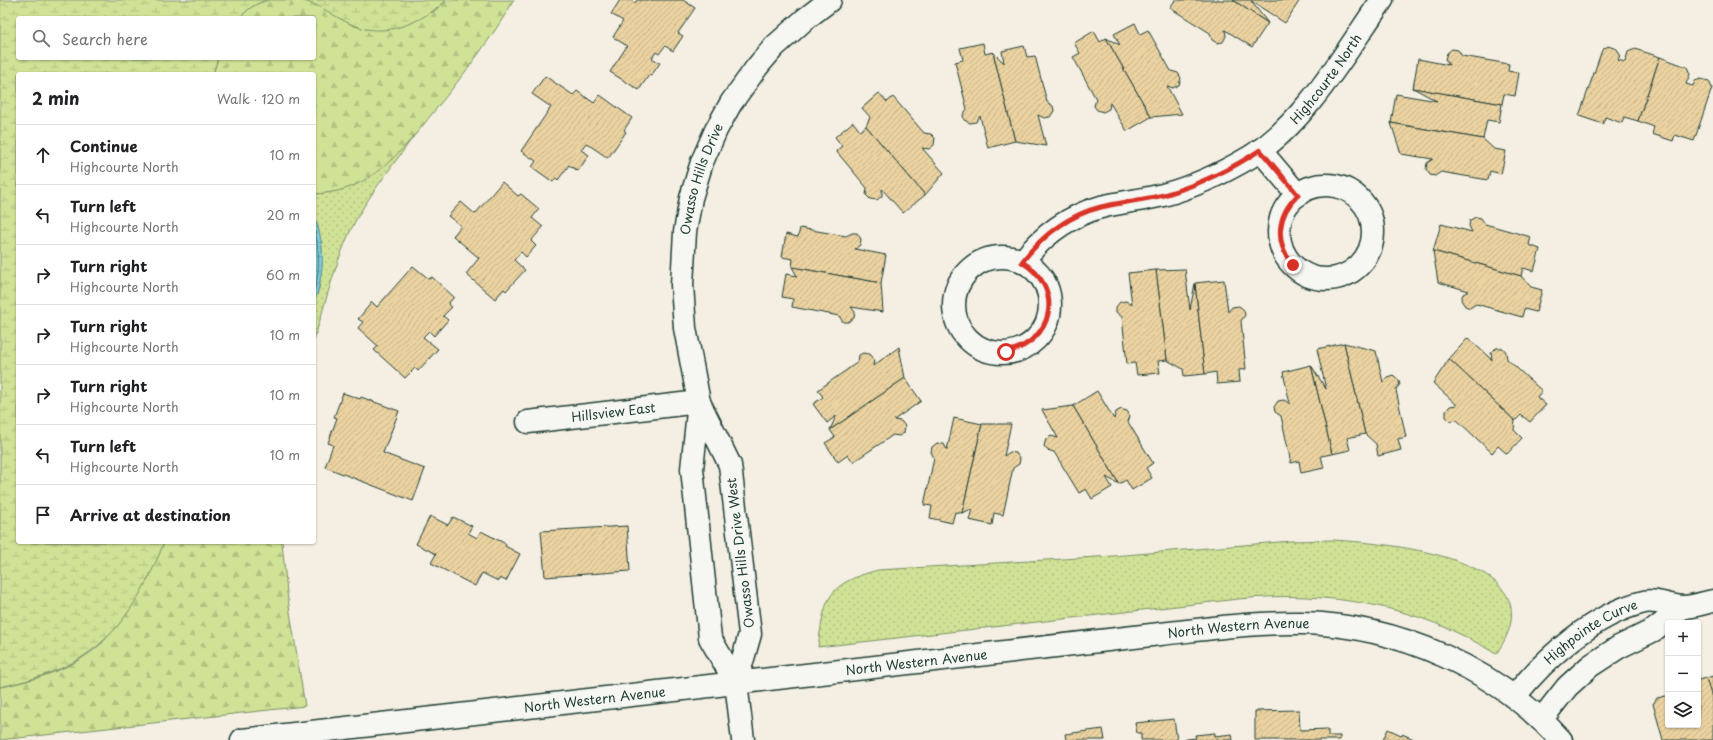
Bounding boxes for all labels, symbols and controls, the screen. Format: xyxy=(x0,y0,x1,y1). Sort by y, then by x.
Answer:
search box xyxy=(16,16,316,60)
icon: search xyxy=(30,27,52,49)
text: Search here xyxy=(62,27,148,50)
street label: Highcourte North xyxy=(1285,30,1366,128)
text: 2 min xyxy=(32,85,79,111)
text: Walk · 120 m xyxy=(217,89,300,108)
street label: Owasso Hills Drive xyxy=(675,119,727,236)
text: Continue xyxy=(70,134,138,157)
icon: ahead xyxy=(32,144,54,166)
text: 10 m xyxy=(270,145,300,164)
text: Highcourte North xyxy=(70,157,179,176)
text: Turn left xyxy=(70,194,136,217)
icon: left xyxy=(32,204,54,226)
text: 20 m xyxy=(266,205,300,224)
text: Highcourte North xyxy=(70,217,179,236)
text: Turn right xyxy=(70,254,147,277)
route end xyxy=(1284,256,1302,274)
icon: right xyxy=(32,264,54,286)
text: 60 m xyxy=(266,265,300,284)
text: Highcourte North xyxy=(70,277,179,296)
text: Turn right xyxy=(70,314,147,337)
icon: right xyxy=(32,324,54,346)
text: 10 m xyxy=(270,325,300,344)
text: Highcourte North xyxy=(70,337,179,356)
route start xyxy=(997,343,1015,361)
text: Turn right xyxy=(70,374,147,397)
icon: right xyxy=(32,384,54,406)
text: 10 m xyxy=(270,385,300,404)
text: Highcourte North xyxy=(70,397,179,416)
street label: Hillsview East xyxy=(570,397,656,426)
text: Turn left xyxy=(70,434,136,457)
icon: left xyxy=(32,444,54,466)
text: 10 m xyxy=(270,445,300,464)
text: Highcourte North xyxy=(70,457,179,476)
street label: Owasso Hills Drive West xyxy=(721,477,758,629)
text: Arrive at destination xyxy=(70,503,231,526)
icon: arrive xyxy=(32,504,54,526)
street label: Highpointe Curve xyxy=(1539,594,1640,668)
street label: North Western Avenue xyxy=(1166,613,1310,642)
map controls xyxy=(1665,620,1701,728)
button: + xyxy=(1665,620,1701,656)
street label: North Western Avenue xyxy=(845,644,988,679)
button: − xyxy=(1665,656,1701,692)
street label: North Western Avenue xyxy=(523,681,666,716)
button: layers xyxy=(1665,692,1701,728)

